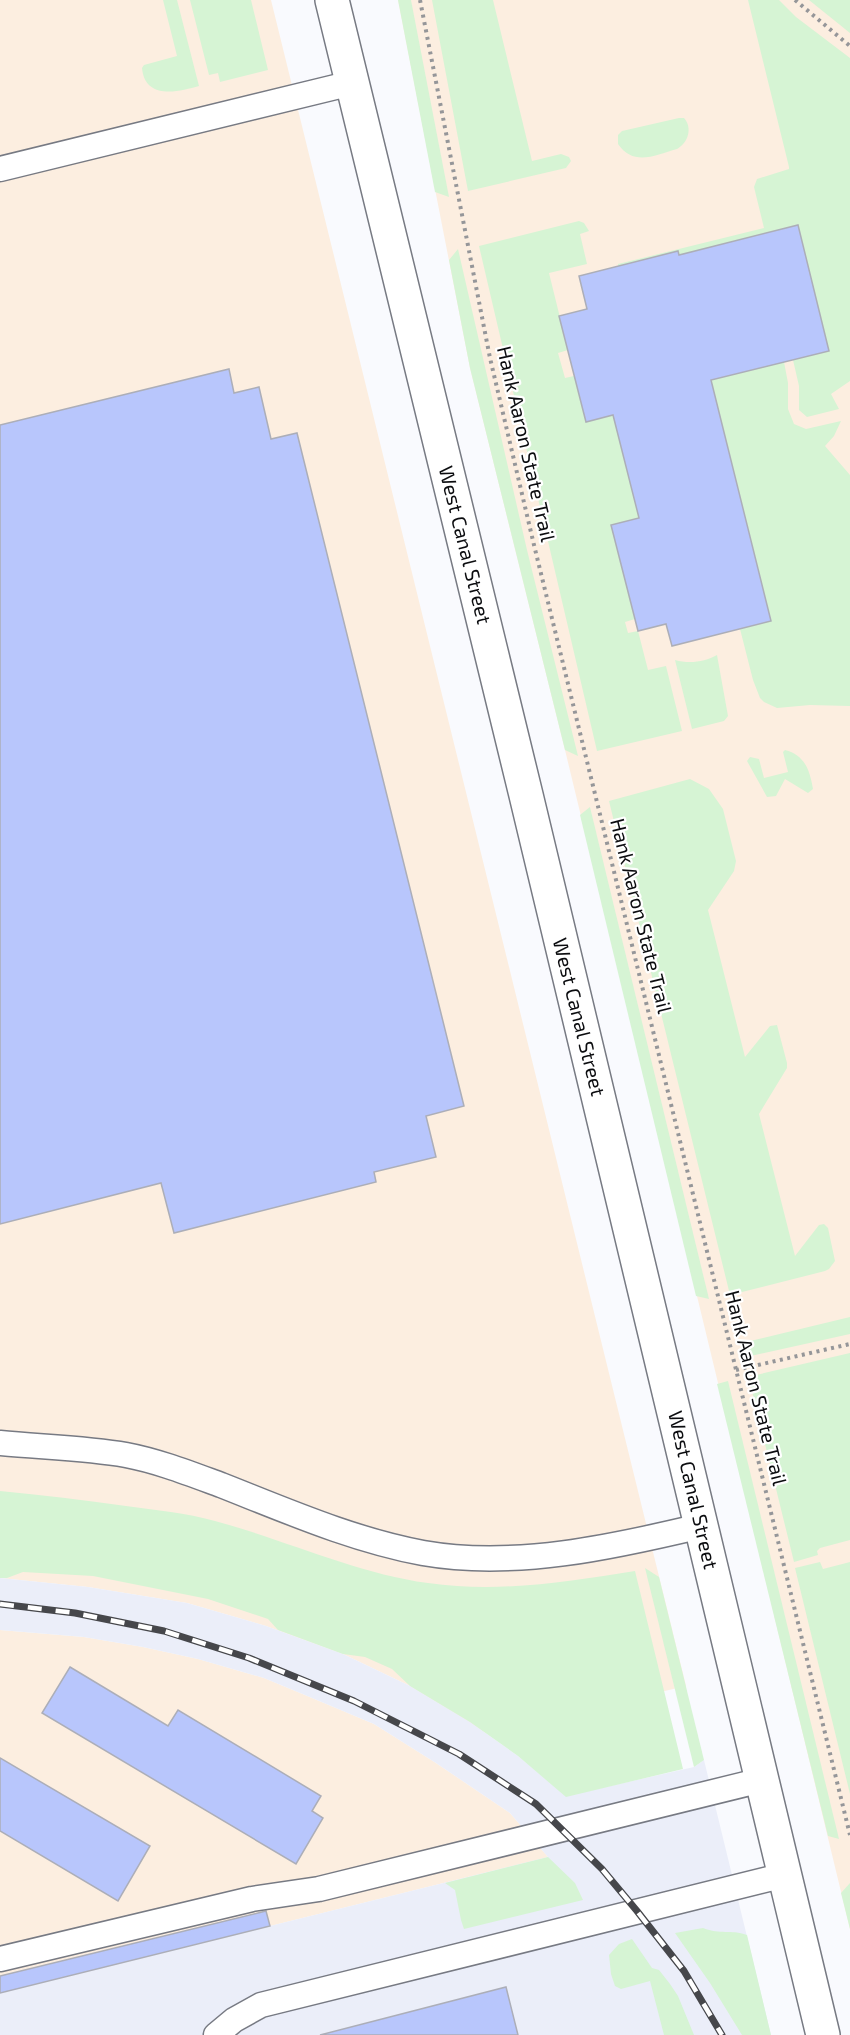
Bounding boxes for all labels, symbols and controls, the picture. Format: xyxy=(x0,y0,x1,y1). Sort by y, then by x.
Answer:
street label: Hank Aaron State Trail xyxy=(493,344,561,544)
street label: West Canal Street xyxy=(435,463,497,627)
street label: Hank Aaron State Trail xyxy=(606,816,678,1016)
street label: West Canal Street xyxy=(549,935,611,1099)
street label: Hank Aaron State Trail xyxy=(721,1288,793,1488)
street label: West Canal Street xyxy=(664,1408,724,1572)

